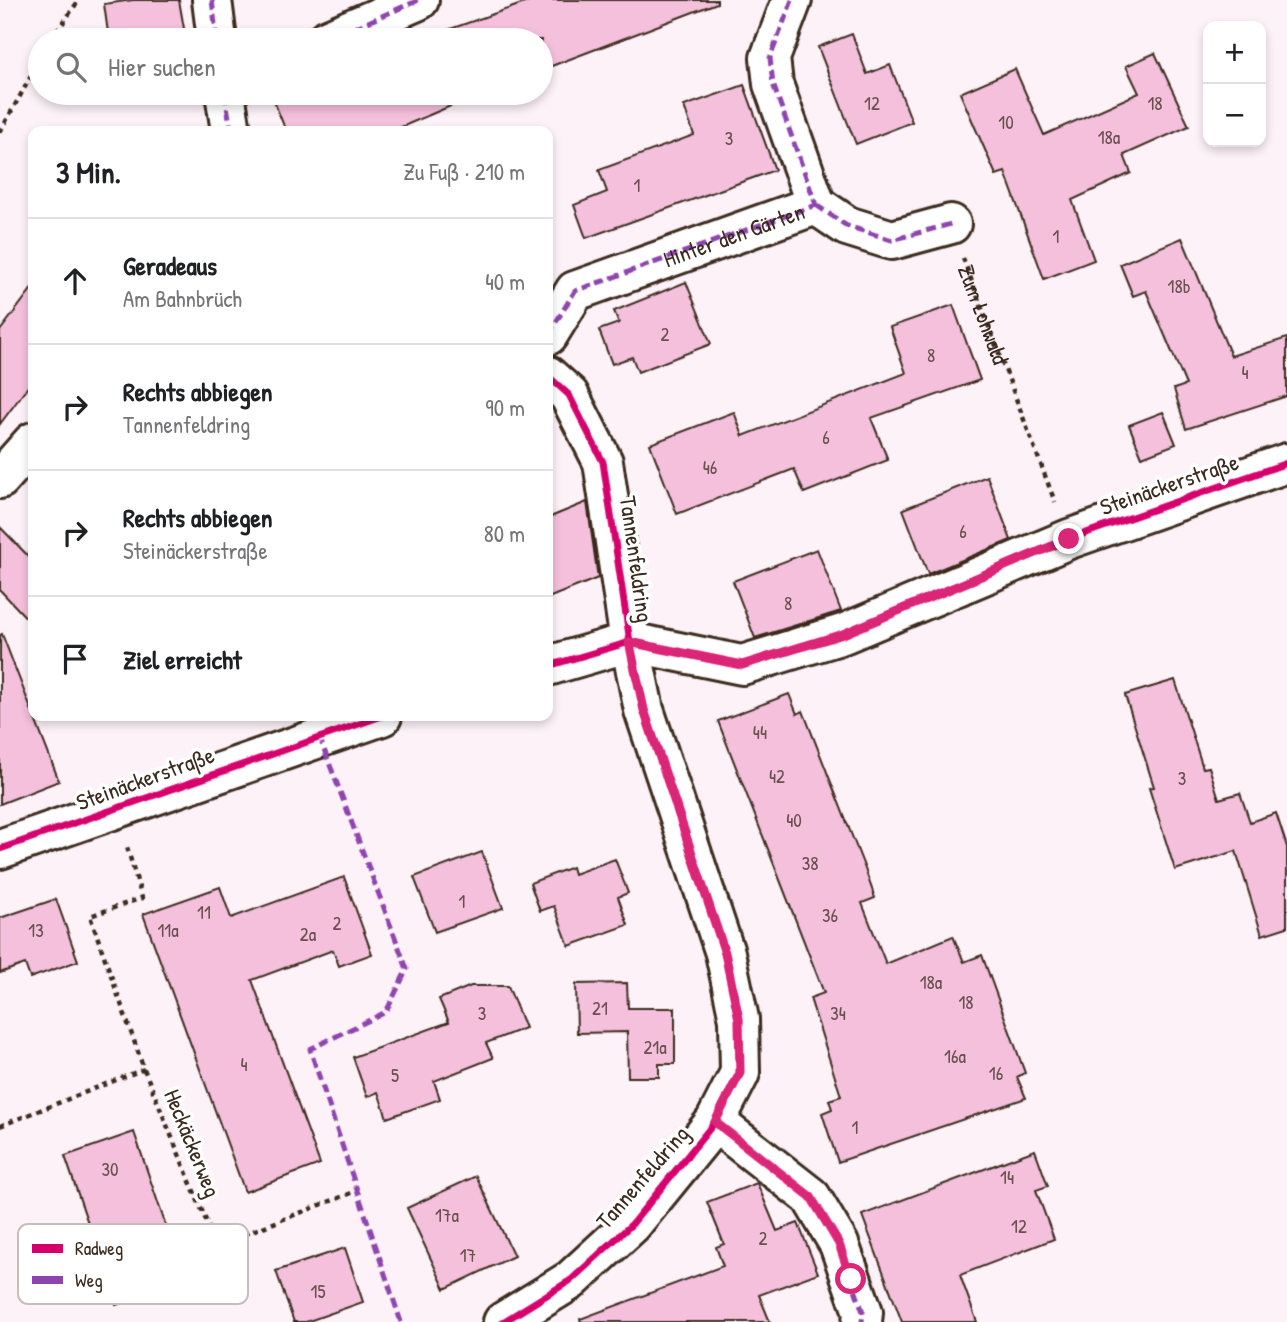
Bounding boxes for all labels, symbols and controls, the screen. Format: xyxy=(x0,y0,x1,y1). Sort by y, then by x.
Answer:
map controls xyxy=(1203,21,1266,147)
button: + xyxy=(1203,21,1266,84)
search box xyxy=(28,28,553,105)
icon: search xyxy=(52,48,90,86)
text: Hier suchen xyxy=(108,49,216,84)
button: − xyxy=(1203,84,1266,147)
house number: 12 xyxy=(864,90,880,116)
house number: 18 xyxy=(1147,90,1163,116)
house number: 10 xyxy=(998,109,1014,135)
house number: 18a xyxy=(1098,124,1121,150)
house number: 3 xyxy=(725,125,733,151)
text: 3 Min. xyxy=(56,152,121,192)
text: Zu Fuß · 210 m xyxy=(403,156,525,187)
house number: 1 xyxy=(634,172,641,198)
street label: Hinter den Gärten xyxy=(659,195,808,274)
house number: 1 xyxy=(1053,223,1060,249)
text: Geradeaus xyxy=(123,248,217,283)
street label: Zum Lohwald xyxy=(951,260,1017,368)
icon: ahead xyxy=(56,262,94,300)
text: 40 m xyxy=(485,266,525,297)
house number: 18b xyxy=(1168,273,1191,299)
text: Am Bahnbrüch xyxy=(123,283,242,314)
house number: 2 xyxy=(661,321,670,347)
house number: 8 xyxy=(927,342,935,368)
house number: 4 xyxy=(1241,359,1249,385)
text: Rechts abbiegen xyxy=(123,374,273,409)
icon: right xyxy=(56,388,94,426)
text: 90 m xyxy=(485,392,525,423)
text: Tannenfeldring xyxy=(123,409,250,440)
house number: 6 xyxy=(822,424,830,450)
street label: Steinäckerstraße xyxy=(1096,446,1242,522)
house number: 46 xyxy=(703,454,717,480)
street label: Tannenfeldring xyxy=(613,494,661,624)
text: Rechts abbiegen xyxy=(123,500,273,535)
icon: right xyxy=(56,514,94,552)
text: 80 m xyxy=(484,518,525,549)
house number: 6 xyxy=(959,518,967,544)
route end xyxy=(1053,523,1084,554)
text: Steinäckerstraße xyxy=(123,535,268,566)
house number: 8 xyxy=(784,590,792,616)
icon: arrive xyxy=(56,640,94,678)
text: Ziel erreicht xyxy=(123,642,242,677)
house number: 44 xyxy=(753,719,767,745)
street label: Steinäckerstraße xyxy=(72,739,218,817)
house number: 42 xyxy=(769,763,785,789)
house number: 3 xyxy=(1178,765,1186,791)
house number: 40 xyxy=(786,807,802,833)
house number: 38 xyxy=(802,850,818,876)
house number: 1 xyxy=(459,888,466,914)
house number: 11 xyxy=(197,899,211,925)
house number: 36 xyxy=(822,902,838,928)
house number: 2 xyxy=(333,910,342,936)
house number: 13 xyxy=(28,917,44,943)
house number: 11a xyxy=(157,917,179,943)
house number: 2a xyxy=(300,921,317,947)
house number: 18a xyxy=(920,969,943,995)
house number: 18 xyxy=(958,989,974,1015)
house number: 21 xyxy=(592,995,608,1021)
house number: 3 xyxy=(478,1000,486,1026)
house number: 34 xyxy=(830,1000,846,1026)
house number: 21a xyxy=(643,1034,667,1060)
house number: 16a xyxy=(944,1043,967,1069)
house number: 4 xyxy=(240,1051,248,1077)
house number: 16 xyxy=(989,1060,1003,1086)
house number: 5 xyxy=(391,1062,399,1088)
street label: Heckäckerweg xyxy=(157,1084,229,1202)
house number: 1 xyxy=(852,1114,859,1140)
street label: Tannenfeldring xyxy=(589,1119,695,1235)
house number: 30 xyxy=(101,1156,119,1182)
house number: 14 xyxy=(1000,1164,1014,1190)
house number: 17a xyxy=(435,1202,459,1228)
house number: 12 xyxy=(1011,1213,1027,1239)
legend xyxy=(18,1224,248,1304)
house number: 2 xyxy=(759,1225,768,1251)
text: Radweg xyxy=(75,1235,123,1261)
house number: 17 xyxy=(460,1242,476,1268)
route start xyxy=(835,1263,866,1294)
text: Weg xyxy=(75,1267,103,1293)
house number: 15 xyxy=(311,1278,325,1304)

